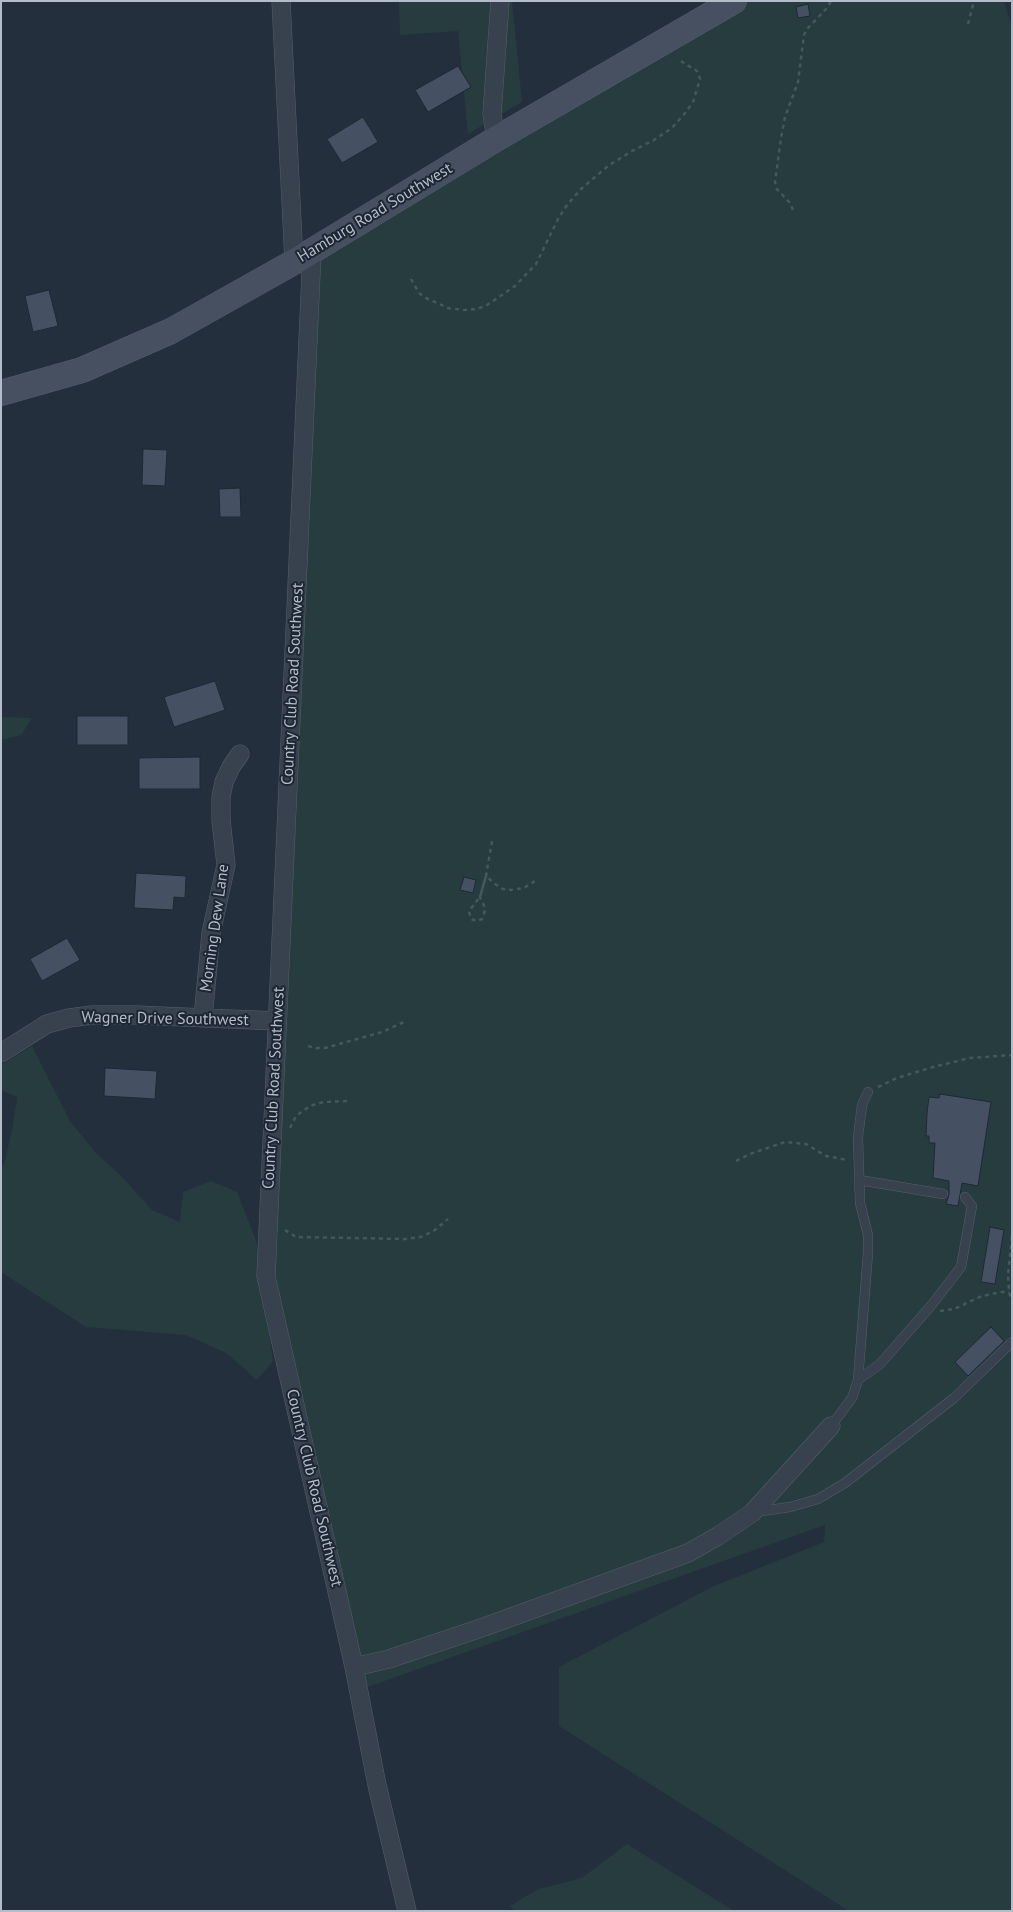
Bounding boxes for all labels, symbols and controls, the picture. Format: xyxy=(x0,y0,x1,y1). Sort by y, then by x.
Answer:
street label: Hamburg Road Southwest xyxy=(294,159,456,267)
street label: Country Club Road Southwest xyxy=(278,582,308,786)
street label: Morning Dew Lane xyxy=(197,863,233,993)
street label: Country Club Road Southwest xyxy=(259,986,289,1190)
street label: Wagner Drive Southwest xyxy=(81,1008,249,1030)
street label: Country Club Road Southwest xyxy=(282,1387,346,1589)

